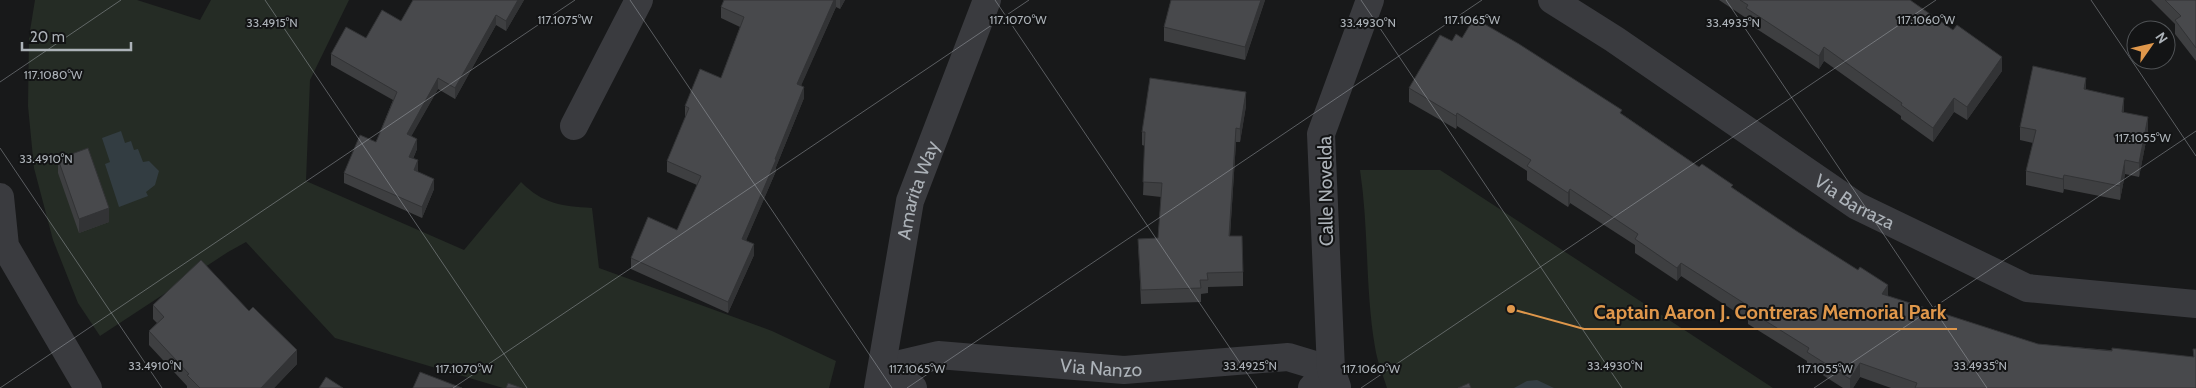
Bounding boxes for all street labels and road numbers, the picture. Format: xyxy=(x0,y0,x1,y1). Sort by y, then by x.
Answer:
street label: Calle Novelda xyxy=(1313,136,1338,246)
street label: Amarita Way xyxy=(893,137,944,242)
street label: Via Barraza xyxy=(1810,169,1898,234)
street label: Via Nanzo xyxy=(1059,354,1143,382)

